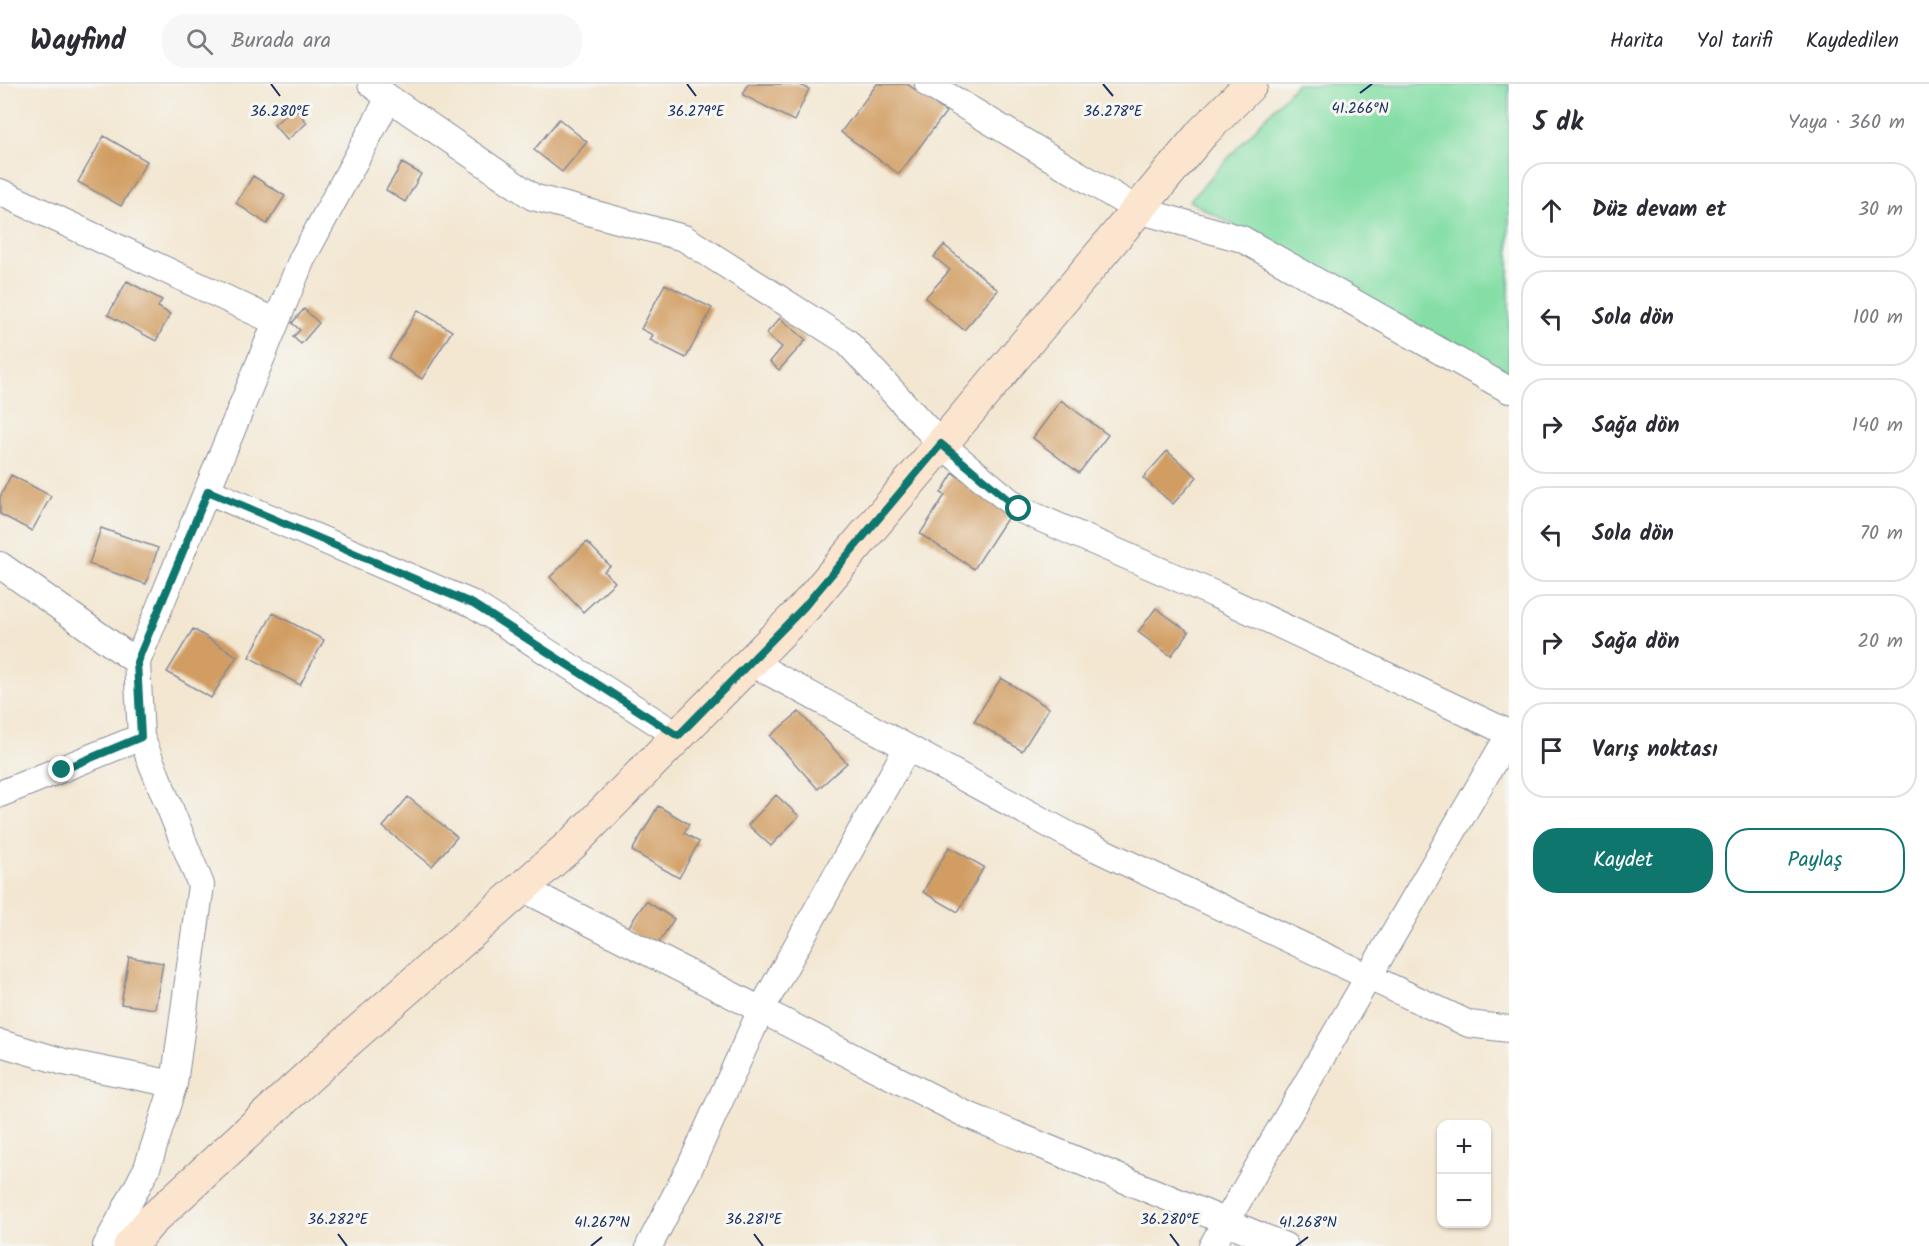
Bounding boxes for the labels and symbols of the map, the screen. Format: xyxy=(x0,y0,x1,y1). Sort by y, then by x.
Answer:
text: 41.266°N xyxy=(1331,97,1389,121)
text: 36.280°E xyxy=(250,100,311,124)
text: 36.279°E xyxy=(667,100,726,124)
text: 36.278°E xyxy=(1084,100,1144,124)
route start xyxy=(1005,495,1031,521)
route end xyxy=(48,756,74,782)
text: 36.282°E xyxy=(308,1208,370,1232)
text: 36.281°E xyxy=(726,1208,784,1232)
text: 36.280°E xyxy=(1140,1208,1201,1232)
text: 41.267°N xyxy=(574,1211,630,1235)
text: 41.268°N xyxy=(1279,1211,1337,1235)

